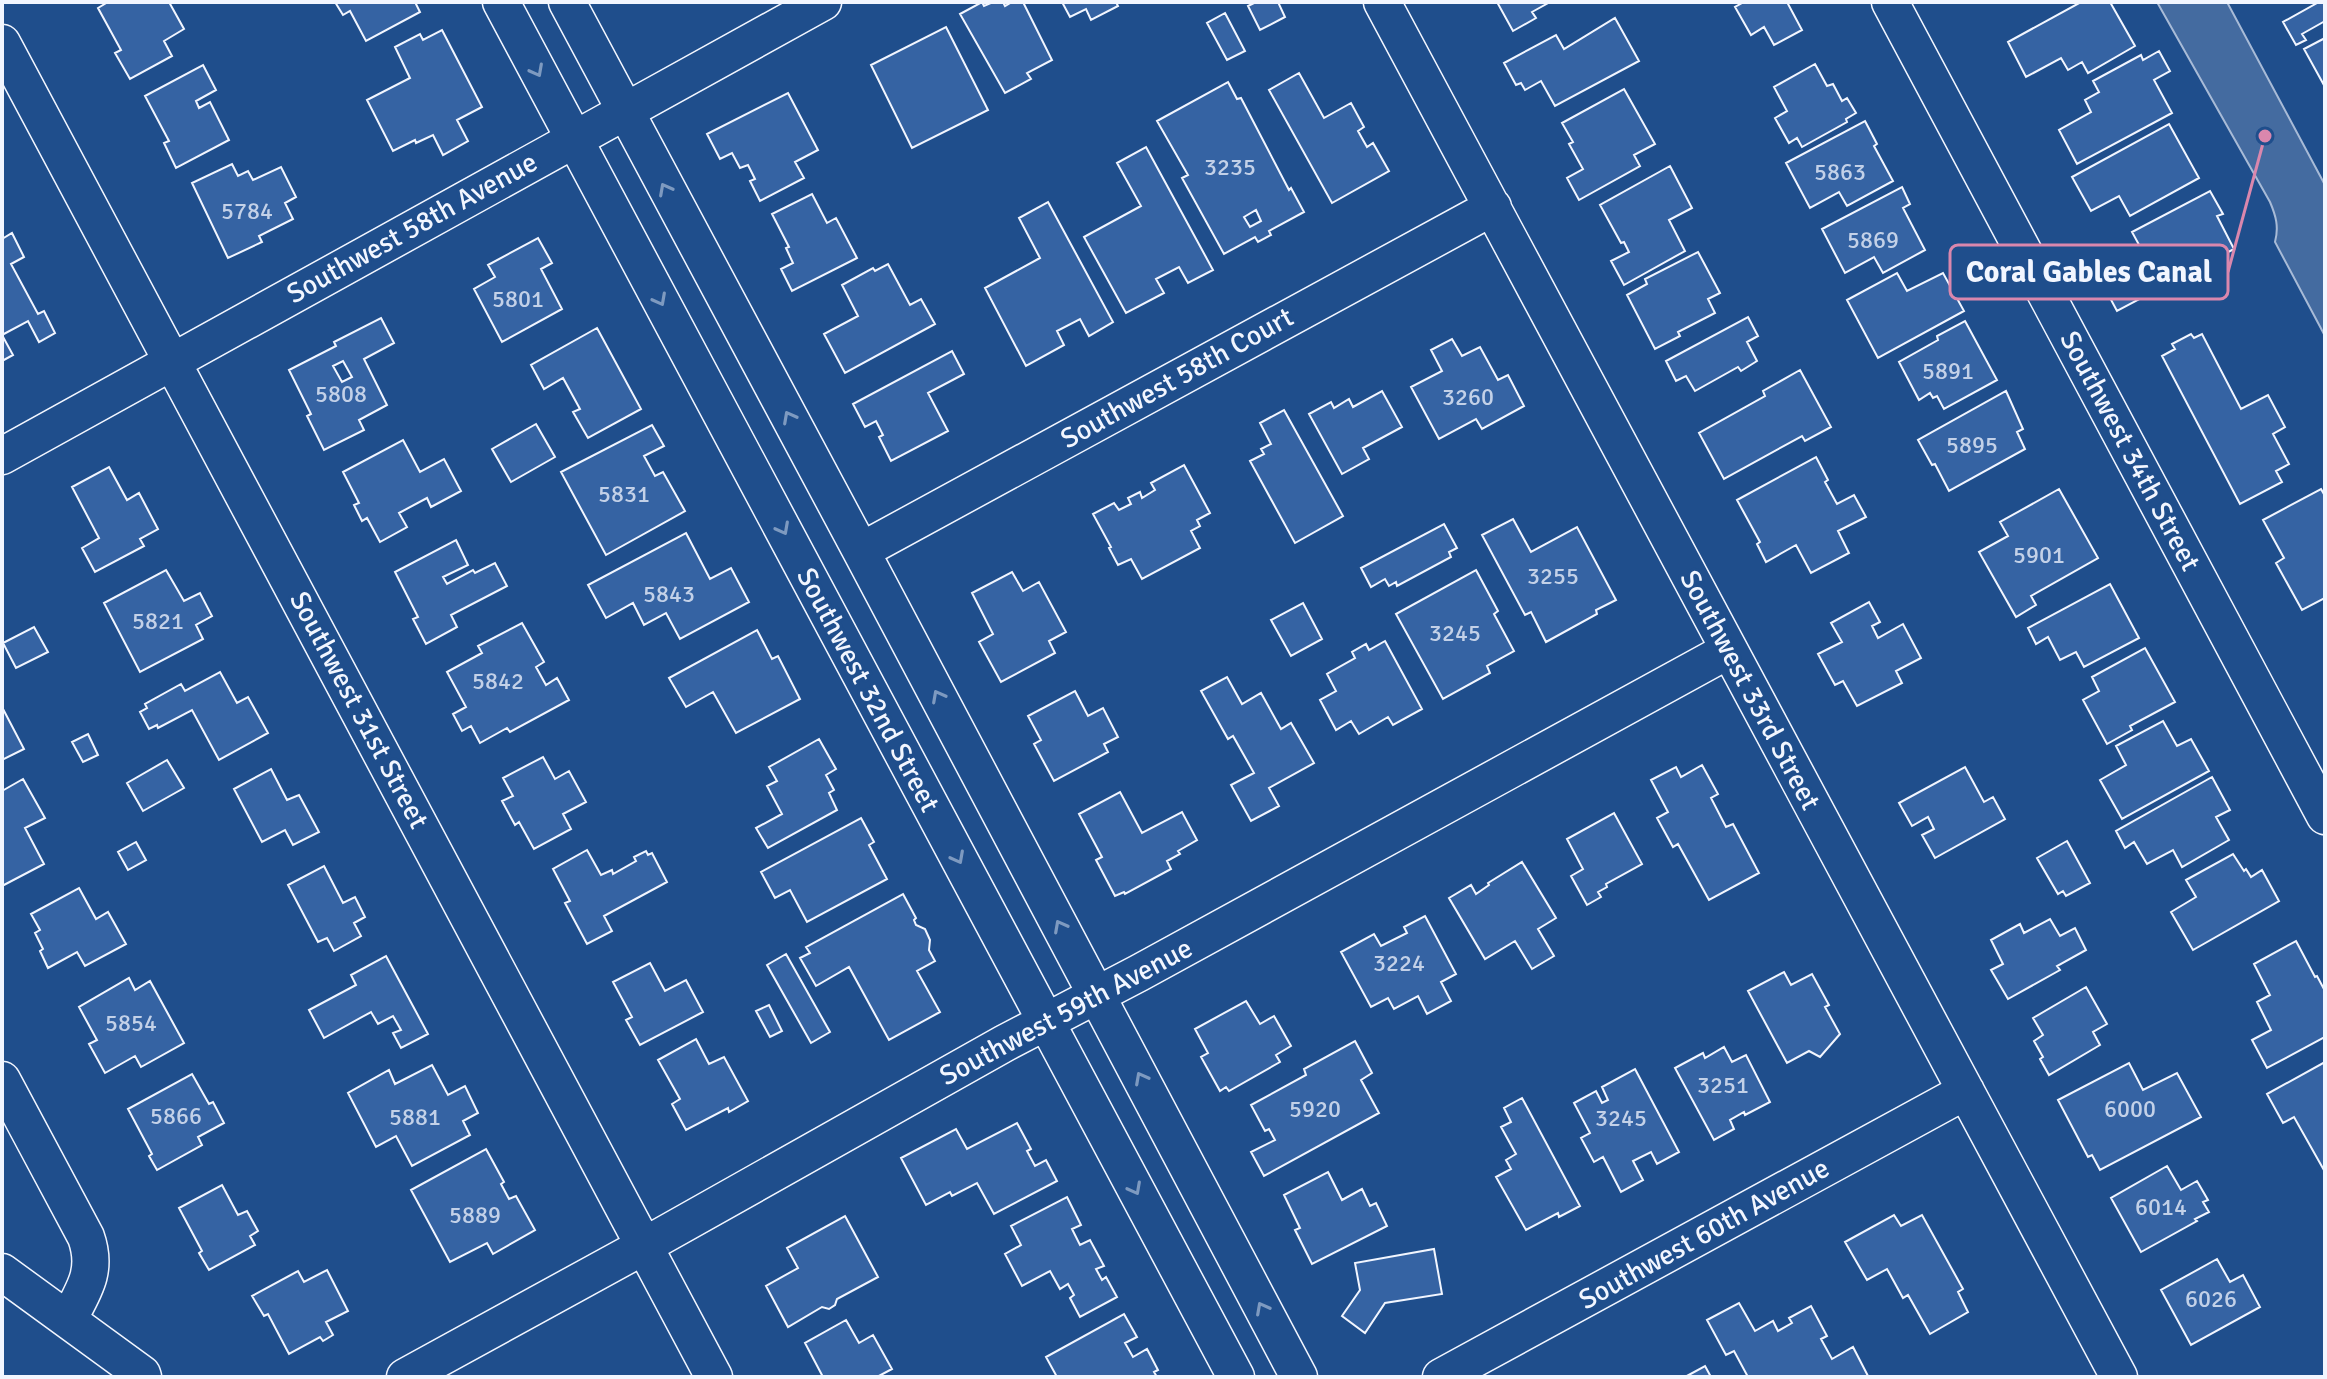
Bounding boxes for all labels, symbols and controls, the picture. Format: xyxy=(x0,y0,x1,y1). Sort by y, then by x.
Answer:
one-way arrow xyxy=(528,63,543,77)
street label: Southwest 58th Avenue xyxy=(281,145,543,311)
house number: 3235 xyxy=(1204,152,1256,182)
house number: 5863 xyxy=(1814,157,1866,187)
one-way arrow xyxy=(660,182,675,197)
house number: 5784 xyxy=(221,196,273,226)
house number: 5869 xyxy=(1847,225,1899,255)
callout: Coral Gables Canal xyxy=(1950,245,2228,299)
text: Coral Gables Canal xyxy=(1966,254,2212,291)
house number: 5801 xyxy=(492,284,544,314)
one-way arrow xyxy=(651,292,666,306)
street label: Southwest 58th Court xyxy=(1055,300,1299,456)
street label: Southwest 34th Street xyxy=(2052,325,2208,577)
house number: 5891 xyxy=(1922,356,1974,386)
house number: 5808 xyxy=(315,379,367,409)
house number: 3260 xyxy=(1442,382,1494,412)
one-way arrow xyxy=(783,412,799,426)
house number: 5895 xyxy=(1946,430,1998,460)
house number: 5831 xyxy=(598,479,650,509)
one-way arrow xyxy=(773,521,788,536)
house number: 5901 xyxy=(2013,540,2065,570)
house number: 3255 xyxy=(1527,561,1579,591)
street label: Southwest 32nd Street xyxy=(789,562,947,818)
street label: Southwest 33rd Street xyxy=(1672,564,1828,816)
house number: 5843 xyxy=(643,579,695,609)
street label: Southwest 31st Street xyxy=(282,586,436,834)
house number: 5821 xyxy=(132,606,184,636)
house number: 3245 xyxy=(1429,618,1481,648)
house number: 5842 xyxy=(472,666,524,696)
one-way arrow xyxy=(933,690,948,704)
one-way arrow xyxy=(948,849,964,863)
one-way arrow xyxy=(1054,919,1069,934)
street label: Southwest 59th Avenue xyxy=(934,931,1198,1093)
house number: 3224 xyxy=(1373,948,1425,978)
house number: 5854 xyxy=(105,1008,157,1038)
house number: 3251 xyxy=(1697,1070,1749,1100)
one-way arrow xyxy=(1135,1072,1150,1087)
house number: 5920 xyxy=(1289,1094,1341,1124)
house number: 6000 xyxy=(2104,1094,2156,1124)
house number: 5866 xyxy=(150,1101,202,1131)
house number: 5881 xyxy=(389,1102,441,1132)
house number: 3245 xyxy=(1595,1103,1647,1133)
street label: Southwest 60th Avenue xyxy=(1573,1151,1835,1317)
one-way arrow xyxy=(1126,1181,1141,1196)
house number: 6014 xyxy=(2135,1192,2187,1222)
house number: 5889 xyxy=(449,1200,501,1230)
house number: 6026 xyxy=(2185,1284,2237,1314)
one-way arrow xyxy=(1257,1302,1272,1316)

